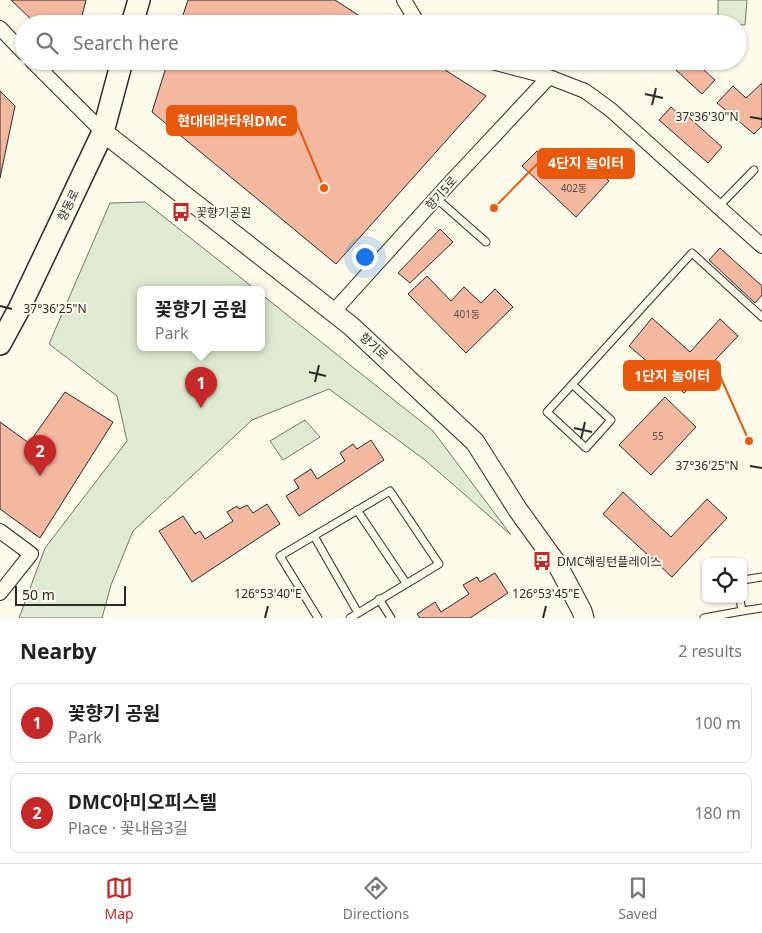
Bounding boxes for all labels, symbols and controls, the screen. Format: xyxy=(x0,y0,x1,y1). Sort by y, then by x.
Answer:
search box xyxy=(15,15,747,70)
icon: search xyxy=(33,29,61,57)
text: Search here xyxy=(73,30,179,56)
callout: 현대테라타워DMC xyxy=(167,106,296,135)
text: 37°36'30"N xyxy=(675,108,739,125)
text: 현대테라타워DMC xyxy=(177,111,287,130)
callout: 4단지 놀이터 xyxy=(538,149,634,178)
text: 4단지 놀이터 xyxy=(548,153,624,172)
street label: 향기5로 xyxy=(421,172,461,214)
house number: 402동 xyxy=(561,181,587,195)
street label: 향동로 xyxy=(53,186,83,224)
bus stop icon: 꽃향기공원 xyxy=(170,201,192,223)
place label: 꽃향기공원 xyxy=(196,204,251,221)
your location xyxy=(352,244,378,270)
popup xyxy=(137,286,265,351)
text: 꽃향기 공원 xyxy=(155,296,247,322)
text: 37°36'25"N xyxy=(23,300,87,317)
house number: 401동 xyxy=(454,307,480,321)
text: Park xyxy=(155,322,189,344)
street label: 향기로 xyxy=(356,329,392,363)
callout: 1단지 놀이터 xyxy=(624,361,720,390)
text: 1단지 놀이터 xyxy=(634,366,710,385)
pin: 1 xyxy=(185,367,217,408)
house number: 55 xyxy=(652,429,664,443)
pin: 2 xyxy=(24,435,56,476)
text: 37°36'25"N xyxy=(675,457,739,474)
bus stop icon: DMC해링턴플레이스 xyxy=(531,550,553,572)
place label: DMC해링턴플레이스 xyxy=(557,553,662,570)
map controls xyxy=(702,558,747,603)
button: locate xyxy=(702,558,747,603)
scale bar xyxy=(15,583,126,606)
text: 50 m xyxy=(22,585,55,604)
text: 126°53'40"E xyxy=(234,585,302,602)
text: 126°53'45"E xyxy=(512,585,580,602)
text: Nearby xyxy=(20,637,96,665)
text: 2 results xyxy=(678,640,742,662)
text: 꽃향기 공원 xyxy=(68,700,160,726)
text: 1 xyxy=(32,712,42,734)
text: 100 m xyxy=(694,712,741,734)
text: Park xyxy=(68,726,102,748)
text: DMC아미오피스텔 xyxy=(68,789,217,815)
text: 2 xyxy=(32,802,42,824)
text: 180 m xyxy=(694,802,741,824)
text: Place · 꽃내음3길 xyxy=(68,817,188,839)
tab: Map xyxy=(105,874,134,923)
tab: Directions xyxy=(343,874,409,923)
tab: Saved xyxy=(618,874,657,923)

